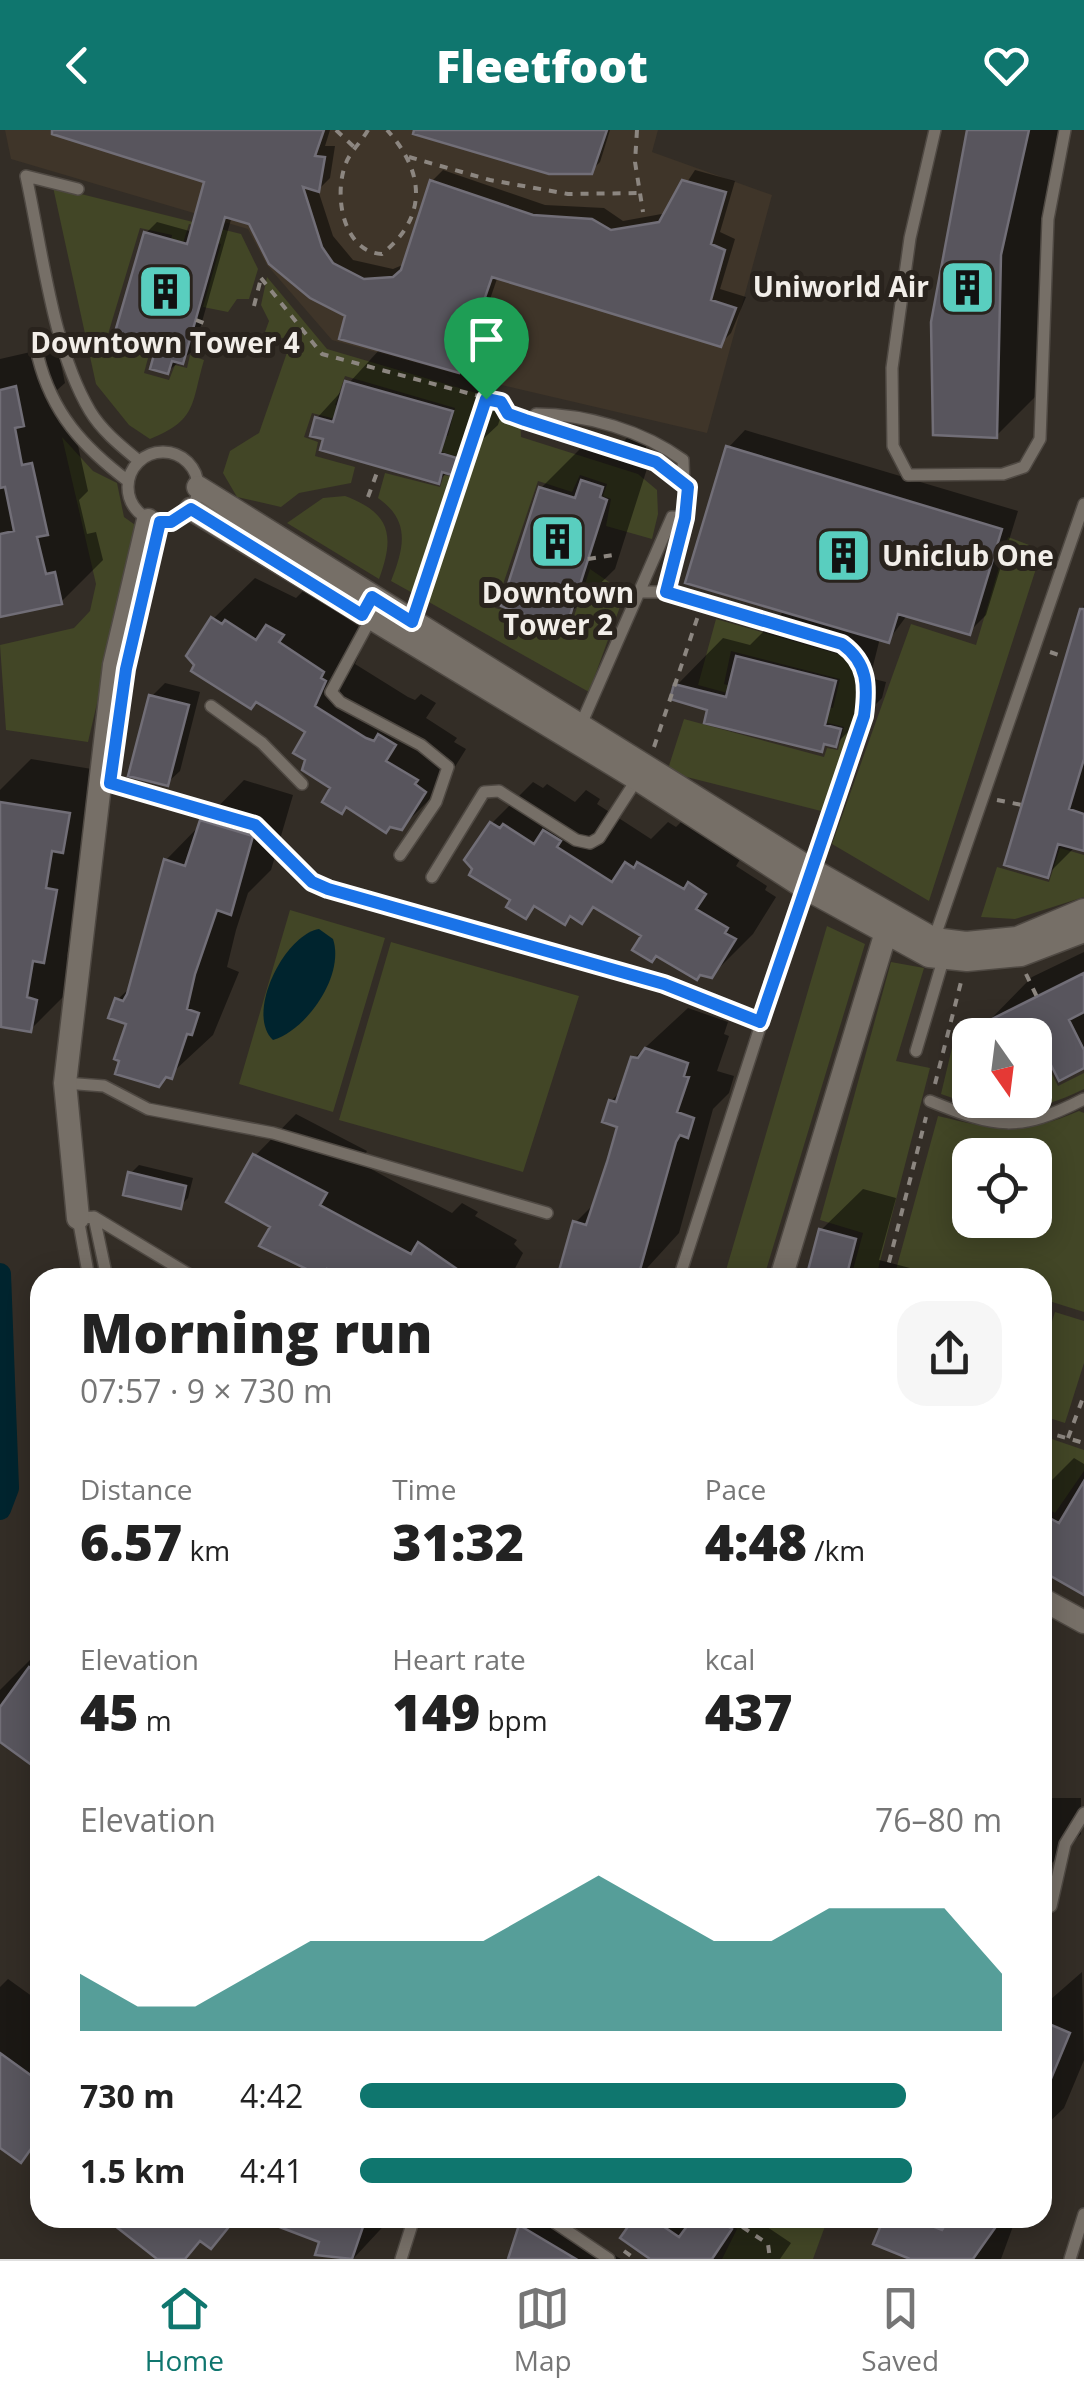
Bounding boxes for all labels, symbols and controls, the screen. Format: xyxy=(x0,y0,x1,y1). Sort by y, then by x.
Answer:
text: Fleetfoot xyxy=(436,35,648,96)
icon: back xyxy=(50,38,105,93)
icon: heart xyxy=(979,38,1034,93)
building icon: Uniworld Air xyxy=(938,257,998,317)
building icon: Downtown Tower 4 xyxy=(135,262,195,322)
place label: Uniworld Air xyxy=(753,267,929,305)
pin xyxy=(444,297,529,400)
icon: arrive xyxy=(459,312,514,367)
place label: Downtown Tower 4 xyxy=(30,323,300,361)
building icon: Downtown Tower 2 xyxy=(528,512,588,572)
building icon: Uniclub One xyxy=(813,526,873,586)
place label: Uniclub One xyxy=(882,536,1054,574)
place label: Downtown Tower 2 xyxy=(482,573,634,643)
north arrow xyxy=(952,1018,1052,1118)
map controls xyxy=(952,1018,1052,1238)
button: locate xyxy=(952,1138,1052,1238)
text: Morning run xyxy=(80,1294,433,1369)
button: share xyxy=(897,1301,1002,1406)
text: 07:57 · 9 × 730 m xyxy=(80,1369,333,1412)
text: Distance xyxy=(80,1470,193,1508)
text: Time xyxy=(392,1470,456,1508)
text: Pace xyxy=(705,1470,766,1508)
text: 6.57 xyxy=(80,1508,182,1576)
text: 31:32 xyxy=(392,1508,524,1576)
text: 4:48 xyxy=(705,1508,807,1576)
text: km xyxy=(182,1531,230,1569)
text: /km xyxy=(807,1531,865,1569)
text: Elevation xyxy=(80,1640,199,1678)
text: Heart rate xyxy=(392,1640,526,1678)
text: kcal xyxy=(705,1640,755,1678)
text: 45 xyxy=(80,1678,139,1746)
text: 149 xyxy=(392,1678,480,1746)
text: 437 xyxy=(705,1678,793,1746)
text: m xyxy=(139,1701,172,1739)
text: bpm xyxy=(480,1701,548,1739)
text: Elevation xyxy=(80,1798,216,1841)
text: 76–80 m xyxy=(875,1798,1002,1841)
text: 730 m xyxy=(80,2074,175,2117)
text: 4:42 xyxy=(240,2074,303,2117)
text: 1.5 km xyxy=(80,2149,185,2192)
text: 4:41 xyxy=(240,2149,303,2192)
tab: Home xyxy=(145,2281,224,2379)
tab: Map xyxy=(514,2281,572,2379)
tab: Saved xyxy=(861,2281,939,2379)

